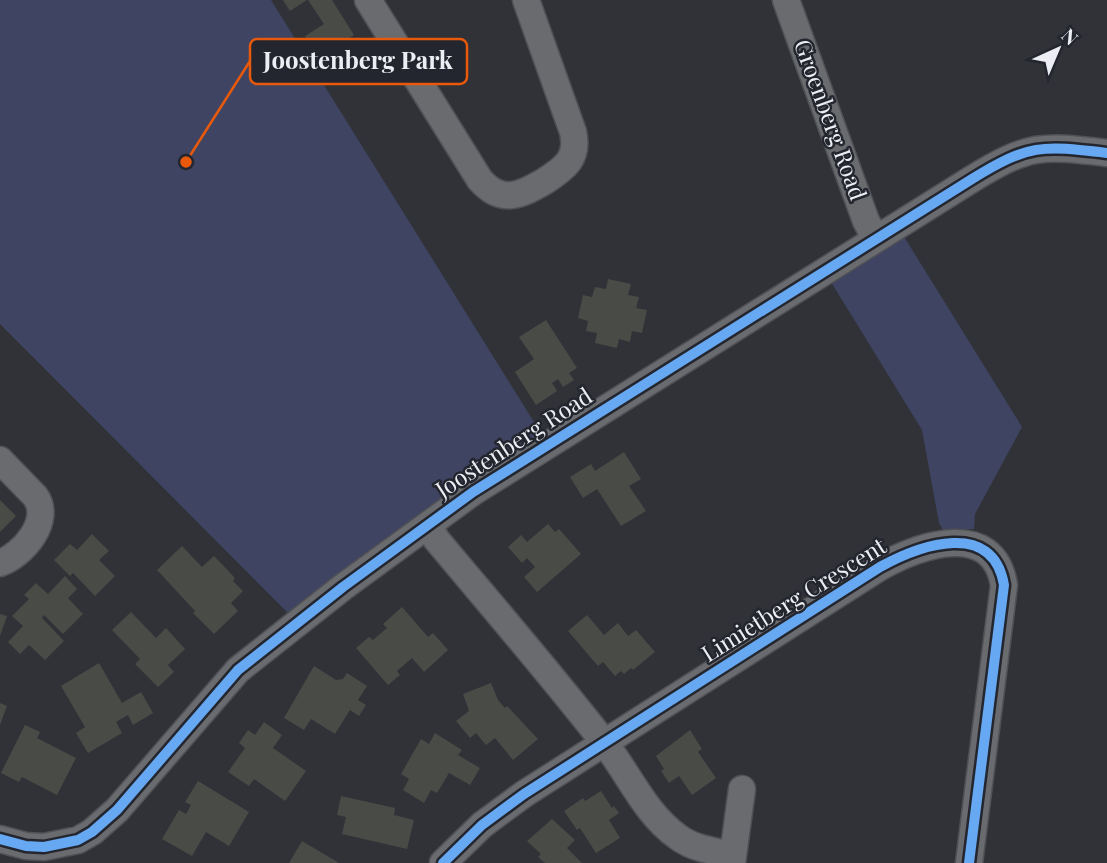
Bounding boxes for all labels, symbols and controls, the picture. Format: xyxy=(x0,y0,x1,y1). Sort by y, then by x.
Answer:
north arrow xyxy=(1023,14,1093,84)
text: N xyxy=(1057,22,1085,50)
street label: Groenberg Road xyxy=(788,35,875,204)
callout: Joostenberg Park xyxy=(250,39,467,84)
text: Joostenberg Park xyxy=(262,43,454,75)
street label: Joostenberg Road xyxy=(428,379,598,505)
street label: Limietberg Crescent xyxy=(695,529,892,668)

